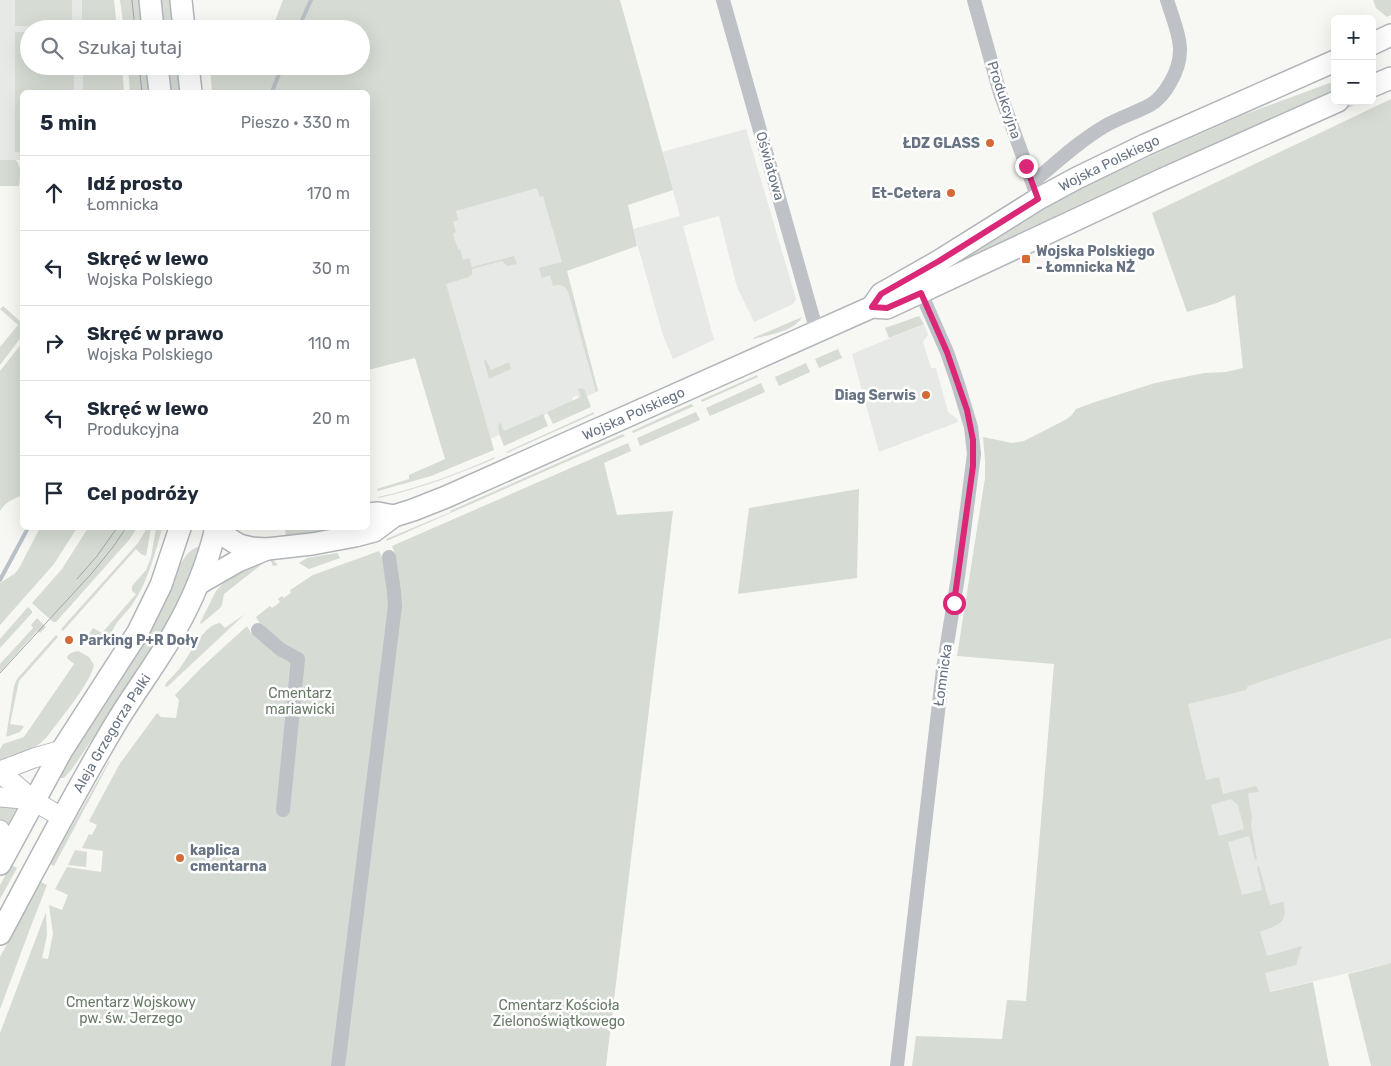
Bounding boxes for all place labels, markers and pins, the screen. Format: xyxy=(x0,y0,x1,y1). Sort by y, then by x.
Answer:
place label: ŁDZ GLASS xyxy=(903,135,980,152)
marker: ŁDZ GLASS xyxy=(984,137,996,149)
place label: Et-Cetera xyxy=(871,185,941,202)
marker: Et-Cetera xyxy=(945,187,957,199)
place label: Wojska Polskiego - Łomnicka NŻ xyxy=(1036,243,1155,276)
marker: Wojska Polskiego - Łomnicka NŻ xyxy=(1020,253,1032,265)
place label: Diag Serwis xyxy=(834,387,916,404)
marker: Diag Serwis xyxy=(920,389,932,401)
place label: Parking P+R Doły xyxy=(79,632,199,649)
marker: Parking P+R Doły xyxy=(63,634,75,646)
place label: kaplica cmentarna xyxy=(190,842,267,875)
marker: kaplica cmentarna xyxy=(174,852,186,864)

